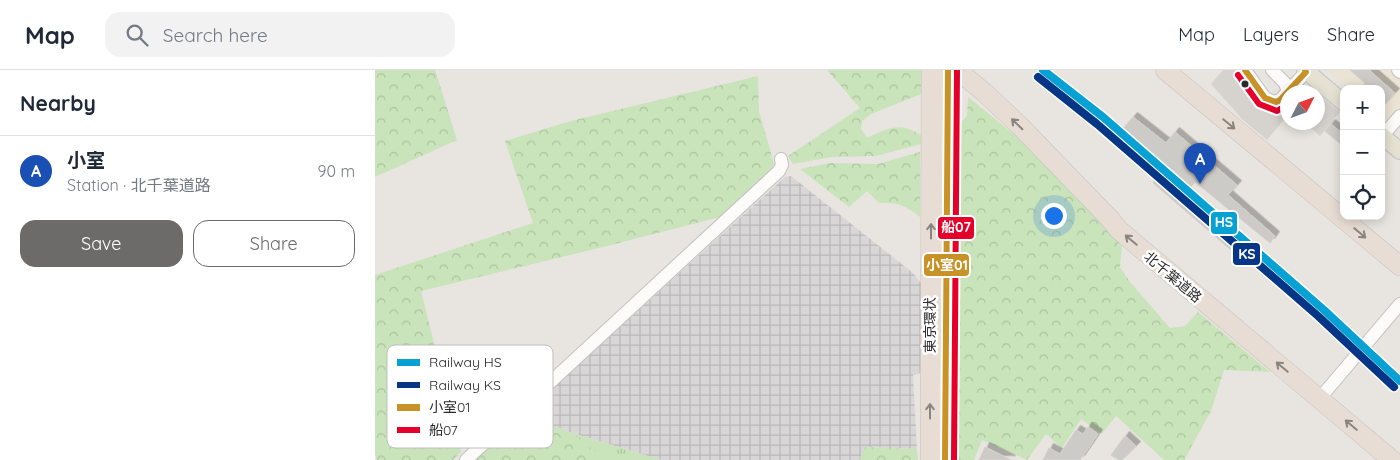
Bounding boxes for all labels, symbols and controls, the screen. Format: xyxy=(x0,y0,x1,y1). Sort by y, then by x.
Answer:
search box xyxy=(105,12,455,57)
text: Map xyxy=(25,20,75,50)
icon: search xyxy=(123,21,151,49)
text: Search here xyxy=(163,23,268,47)
text: Map xyxy=(1178,23,1215,46)
text: Layers xyxy=(1243,23,1299,46)
text: Share xyxy=(1327,23,1375,46)
unlabelled marker xyxy=(1240,79,1250,89)
north arrow xyxy=(1280,85,1325,130)
map controls xyxy=(1340,85,1385,220)
button: + xyxy=(1340,85,1385,130)
text: Nearby xyxy=(20,90,96,116)
one-way arrow xyxy=(1011,118,1024,130)
one-way arrow xyxy=(1223,118,1236,129)
button: − xyxy=(1340,130,1385,175)
pin: A xyxy=(1184,143,1216,184)
text: 小室 xyxy=(67,148,105,172)
text: A xyxy=(31,161,41,181)
text: 90 m xyxy=(318,161,355,181)
text: Station · 北千葉道路 xyxy=(67,175,211,195)
button: locate xyxy=(1340,175,1385,220)
your location xyxy=(1041,203,1067,229)
line badge: HS xyxy=(1210,211,1238,235)
text: HS xyxy=(1215,213,1233,231)
line badge: 船07 xyxy=(937,216,975,240)
text: 船07 xyxy=(941,218,971,236)
button: Save xyxy=(20,220,183,267)
button: Share xyxy=(193,220,355,267)
one-way arrow xyxy=(926,224,936,240)
one-way arrow xyxy=(1354,228,1367,239)
one-way arrow xyxy=(1124,235,1137,246)
line badge: KS xyxy=(1232,242,1261,266)
text: KS xyxy=(1238,245,1256,263)
street label: 北千葉道路 xyxy=(1140,248,1206,306)
line badge: 小室01 xyxy=(923,253,970,277)
text: 小室01 xyxy=(926,256,968,274)
street label: 東京環状 xyxy=(921,297,939,353)
legend xyxy=(387,345,553,448)
text: Railway HS xyxy=(429,353,502,371)
one-way arrow xyxy=(1276,362,1289,373)
text: Railway KS xyxy=(429,376,501,394)
text: 小室01 xyxy=(429,398,471,416)
one-way arrow xyxy=(925,404,935,420)
one-way arrow xyxy=(1345,420,1358,431)
text: 船07 xyxy=(429,421,458,439)

